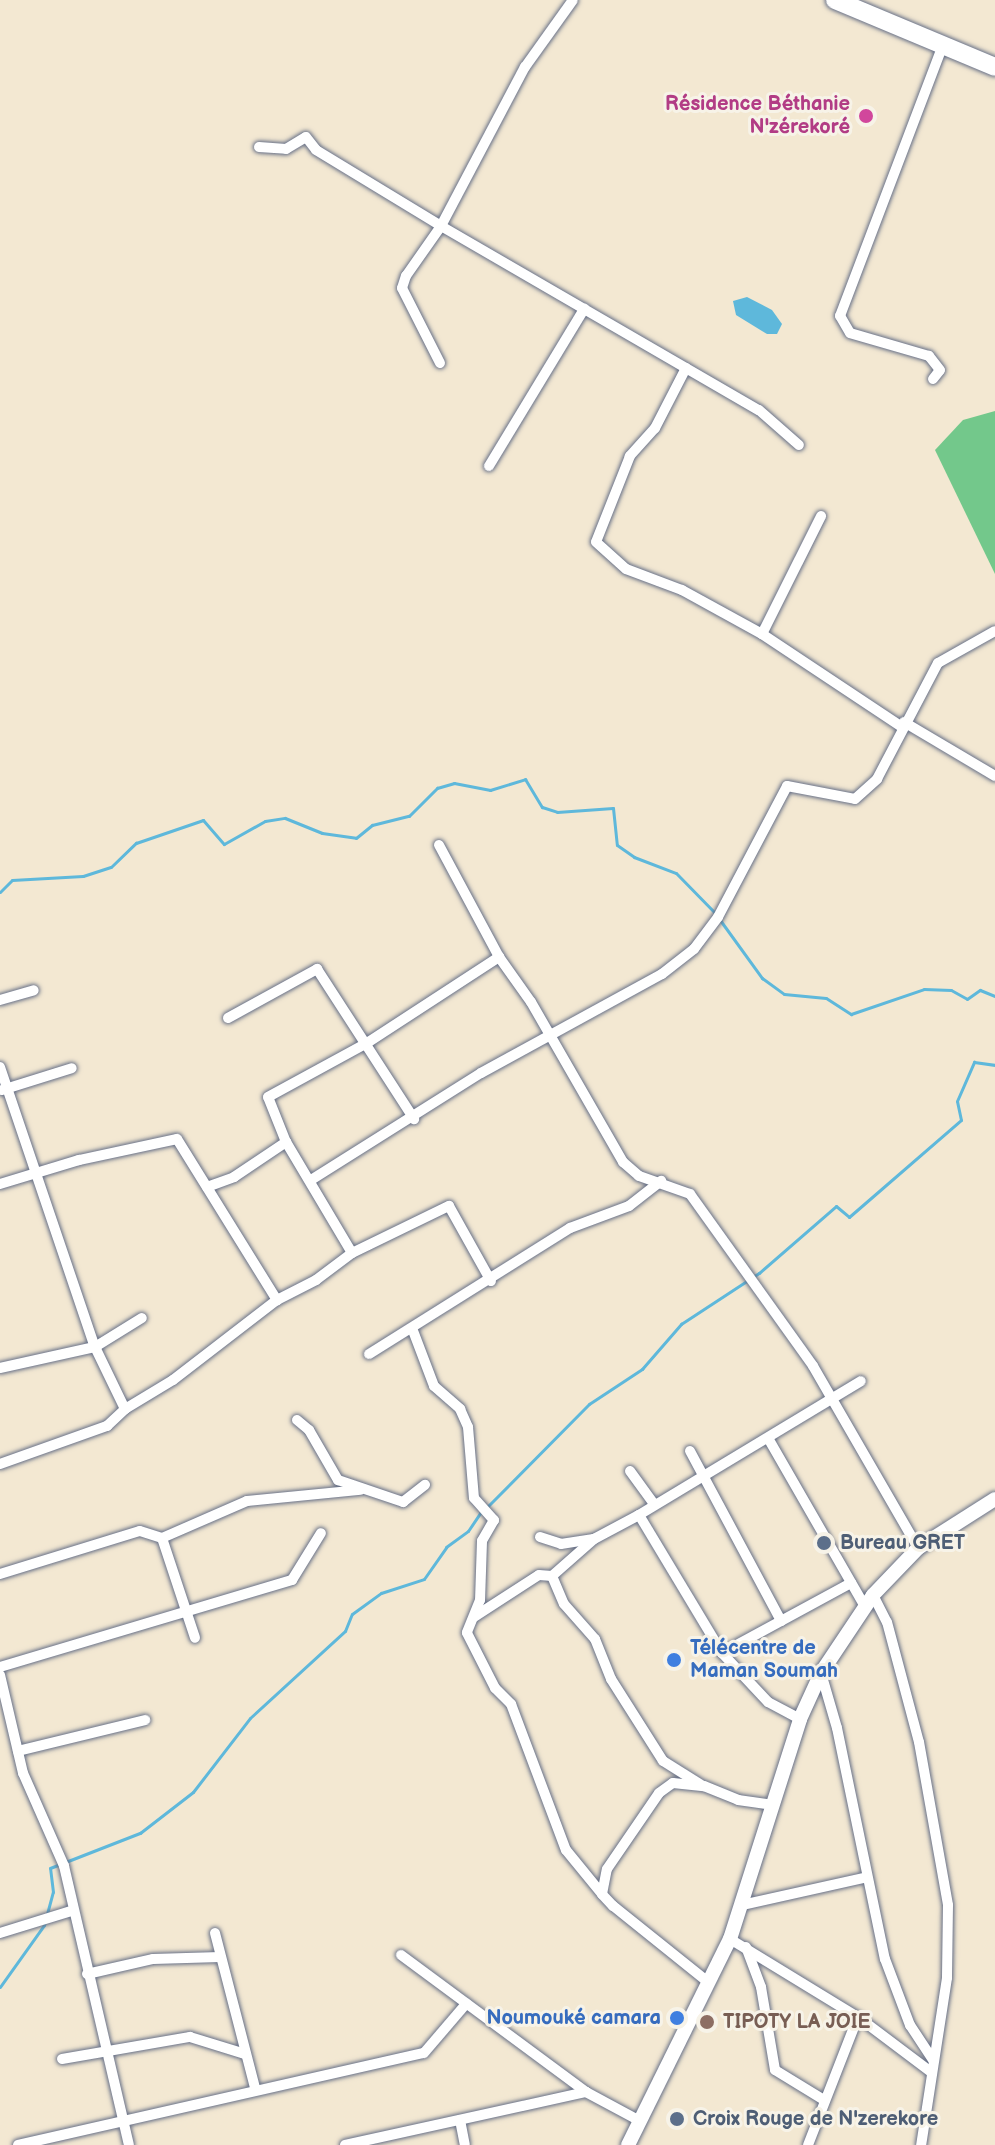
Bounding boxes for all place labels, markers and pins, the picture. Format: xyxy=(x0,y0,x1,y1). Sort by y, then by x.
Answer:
place label: Résidence Béthanie N'zérekoré xyxy=(665,92,850,139)
marker: Résidence Béthanie N'zérekoré xyxy=(857,107,875,125)
place label: Bureau GRET xyxy=(840,1531,965,1555)
marker: Bureau GRET xyxy=(815,1534,833,1552)
place label: Télécentre de Maman Soumah xyxy=(690,1636,838,1683)
marker: Télécentre de Maman Soumah xyxy=(665,1651,683,1669)
place label: Noumouké camara xyxy=(486,2006,661,2030)
marker: Noumouké camara xyxy=(668,2009,686,2027)
place label: TIPOTY LA JOIE xyxy=(723,2010,871,2034)
marker: TIPOTY LA JOIE xyxy=(698,2013,716,2031)
place label: Croix Rouge de N'zerekore xyxy=(693,2107,938,2131)
marker: Croix Rouge de N'zerekore xyxy=(668,2110,686,2128)

